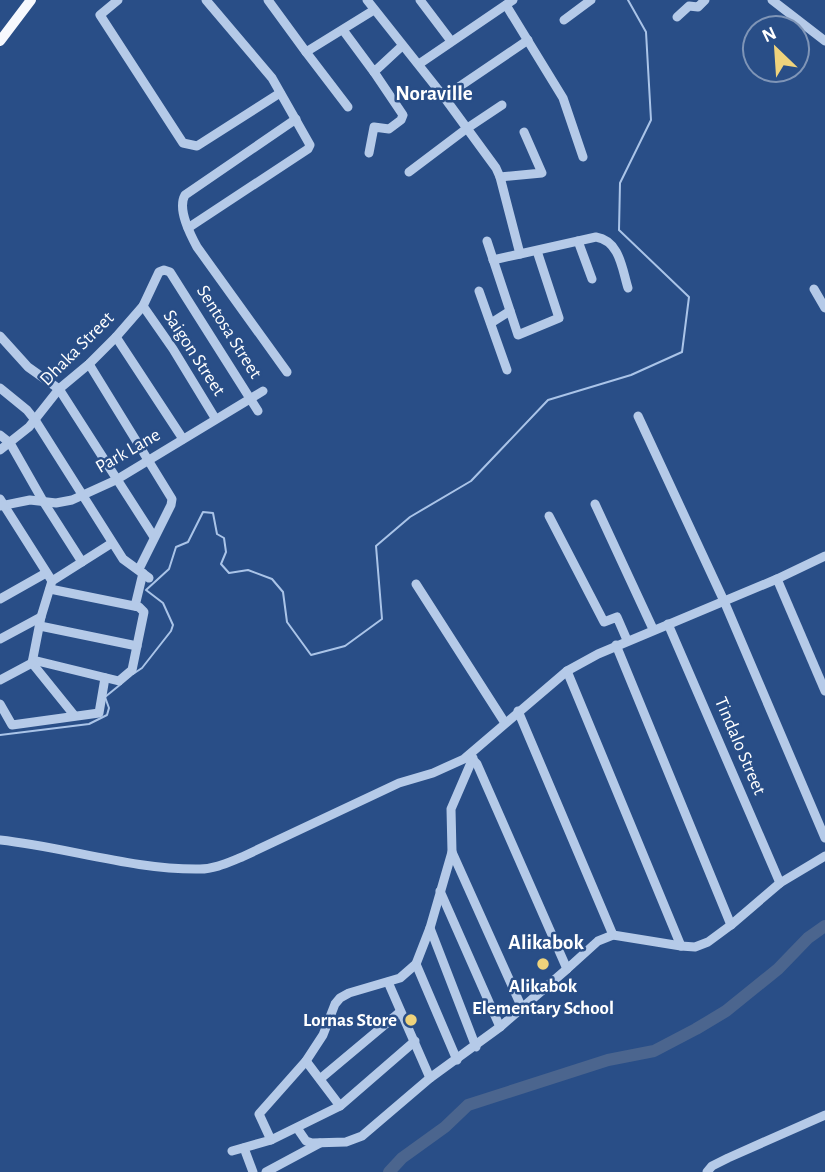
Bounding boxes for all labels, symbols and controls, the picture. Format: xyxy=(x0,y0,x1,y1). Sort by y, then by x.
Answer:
north arrow xyxy=(741,14,811,84)
text: N xyxy=(759,24,779,46)
district label: Noraville xyxy=(395,83,473,104)
street label: Sentosa Street xyxy=(193,282,265,382)
street label: Saigon Street xyxy=(159,307,229,399)
street label: Dhaka Street xyxy=(36,308,118,390)
street label: Park Lane xyxy=(93,425,163,477)
street label: Tindalo Street xyxy=(711,694,769,798)
district label: Alikabok xyxy=(508,932,584,953)
marker: Alikabok Elementary School xyxy=(535,956,551,972)
place label: Alikabok Elementary School xyxy=(472,977,614,1018)
place label: Lornas Store xyxy=(303,1011,397,1030)
marker: Lornas Store xyxy=(403,1012,419,1028)

